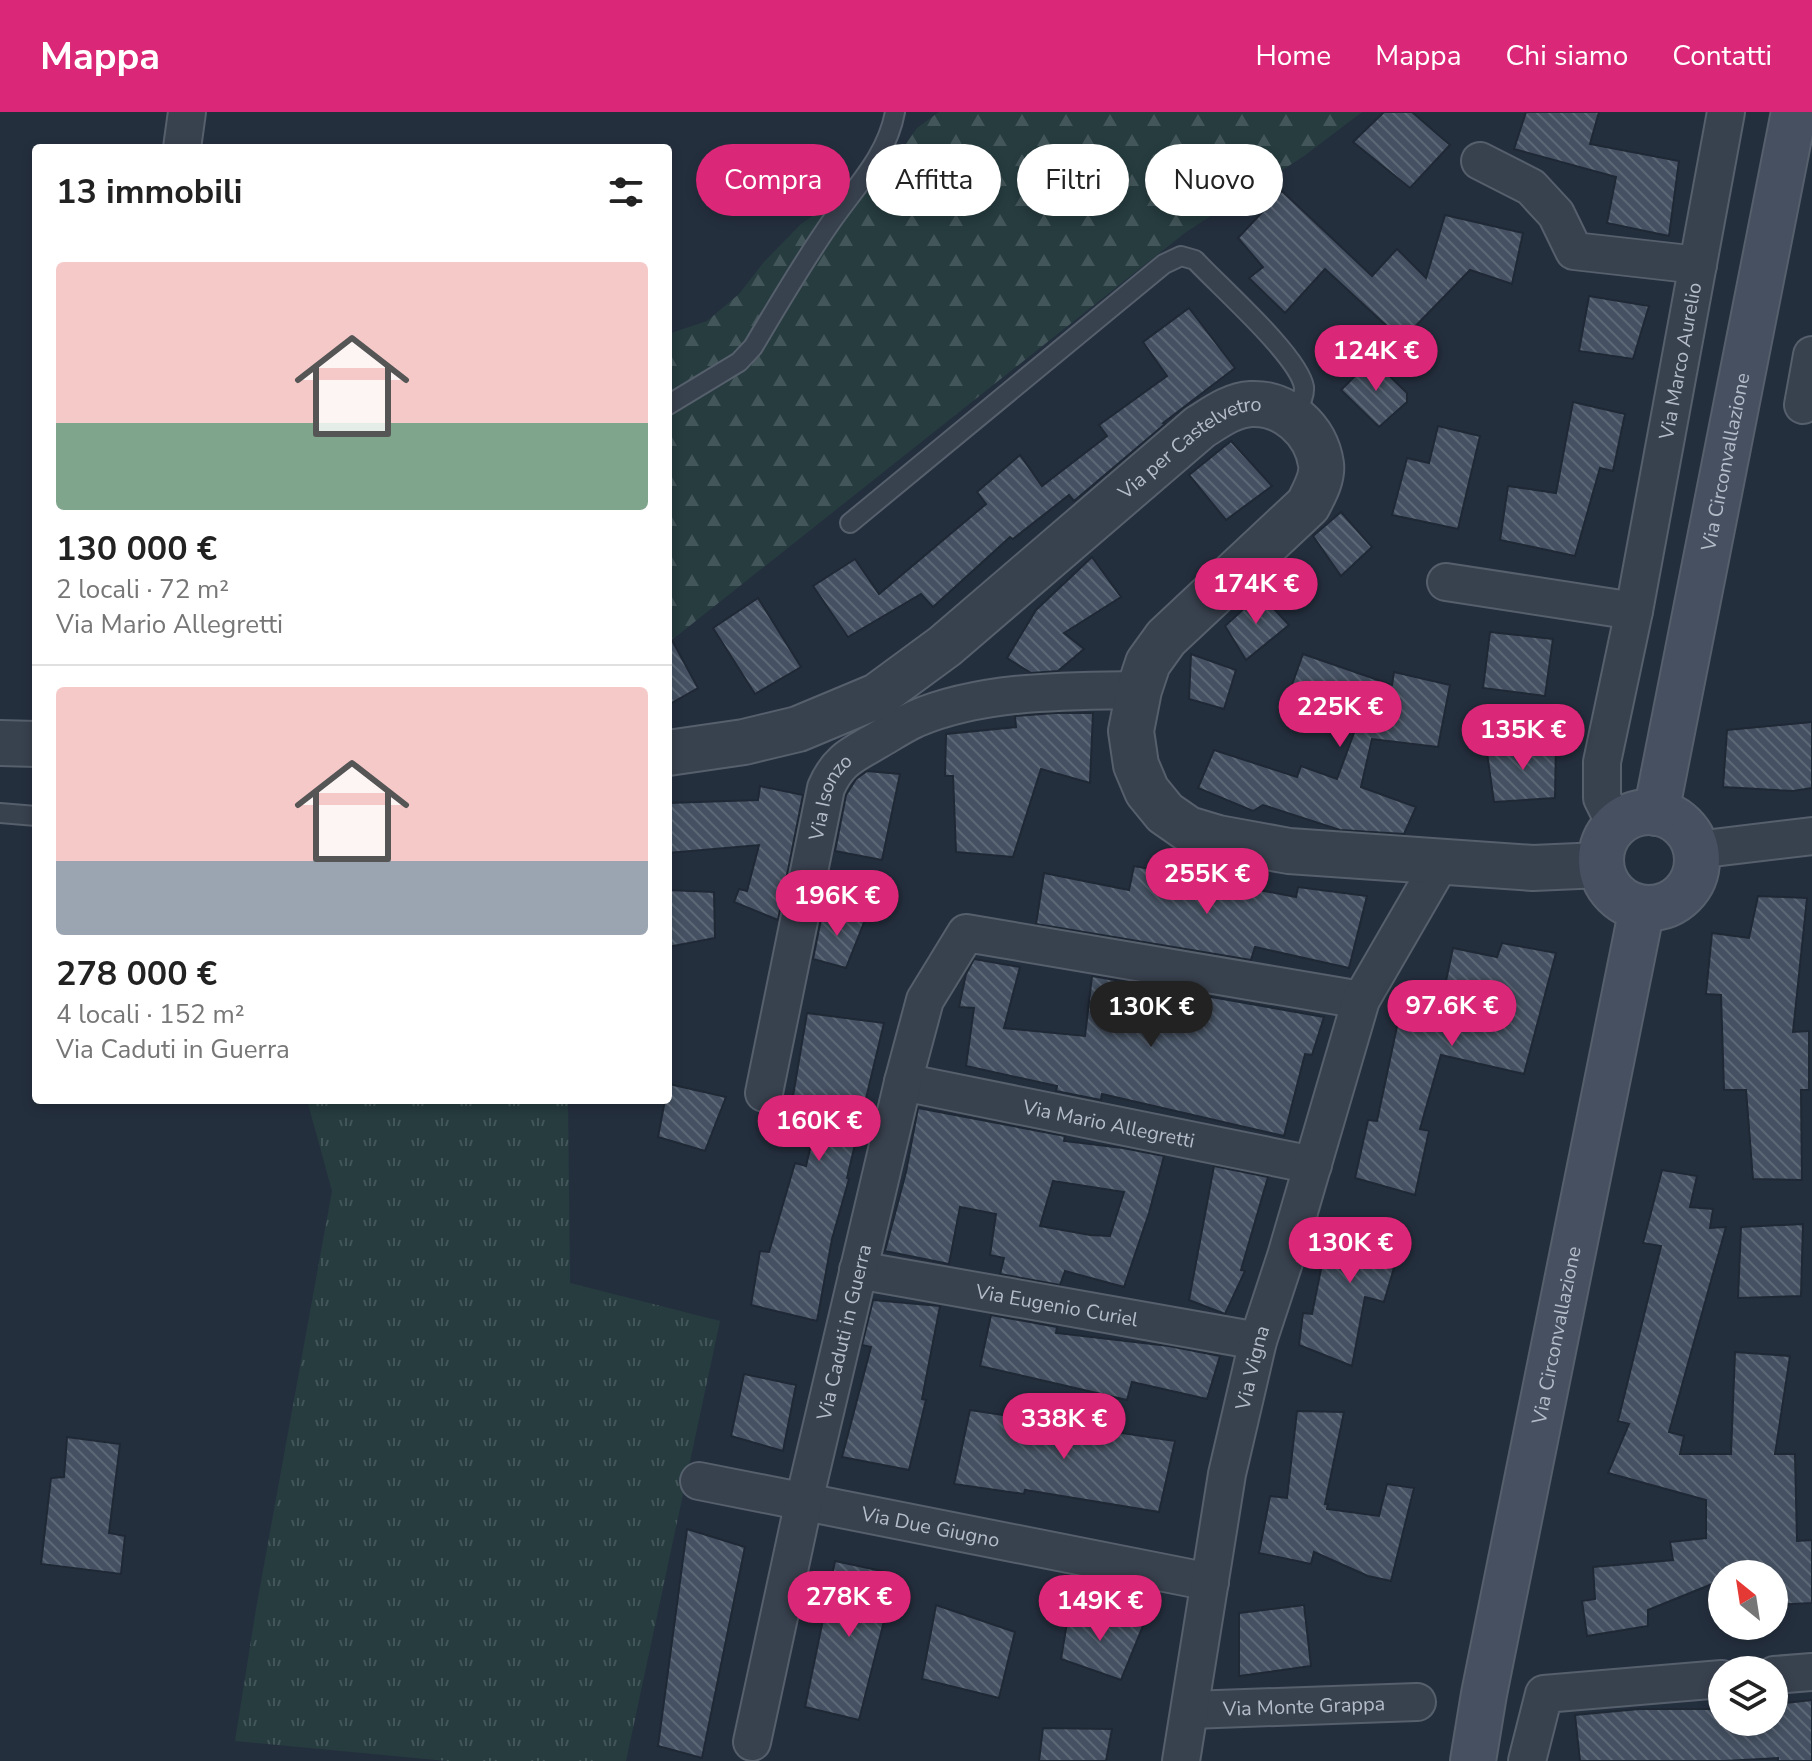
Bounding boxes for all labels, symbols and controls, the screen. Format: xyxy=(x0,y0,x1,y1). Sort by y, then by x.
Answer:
text: Mappa xyxy=(40,31,160,82)
text: Home xyxy=(1255,37,1331,75)
text: Mappa xyxy=(1375,37,1462,75)
text: Chi siamo xyxy=(1506,37,1628,75)
text: Contatti xyxy=(1672,37,1772,75)
chip: Compra xyxy=(696,144,850,216)
chip: Affitta xyxy=(866,144,1001,216)
chip: Filtri xyxy=(1017,144,1129,216)
chip: Nuovo xyxy=(1145,144,1283,216)
text: 13 immobili xyxy=(56,169,242,215)
icon: filters xyxy=(604,170,648,214)
street label: Via Marco Aurelio xyxy=(1652,280,1708,443)
icon: home xyxy=(280,314,424,458)
pin: 124K € xyxy=(1311,325,1441,393)
text: 124K € xyxy=(1333,333,1419,368)
street label: Via Circonvallazione xyxy=(1694,370,1756,554)
street label: Via per Castelvetro xyxy=(1111,390,1262,506)
text: 130 000 € xyxy=(56,526,217,572)
pin: 174K € xyxy=(1191,558,1321,626)
text: 174K € xyxy=(1213,566,1299,601)
text: 2 locali · 72 m² xyxy=(56,572,229,607)
text: Via Mario Allegretti xyxy=(56,607,283,642)
pin: 225K € xyxy=(1275,681,1405,749)
text: 225K € xyxy=(1297,689,1383,724)
pin: 135K € xyxy=(1458,704,1588,772)
text: 135K € xyxy=(1480,712,1566,747)
icon: home xyxy=(280,739,424,883)
street label: Via Isonzo xyxy=(802,747,858,844)
pin: 255K € xyxy=(1142,848,1272,916)
text: 255K € xyxy=(1164,856,1250,891)
pin: 196K € xyxy=(772,870,902,938)
text: 196K € xyxy=(794,878,880,913)
text: 278 000 € xyxy=(56,951,217,997)
pin: 97.6K € xyxy=(1378,980,1526,1048)
pin: 130K € xyxy=(1086,981,1216,1049)
text: 97.6K € xyxy=(1405,988,1499,1023)
text: 130K € xyxy=(1108,989,1194,1024)
text: 4 locali · 152 m² xyxy=(56,997,245,1032)
text: Via Caduti in Guerra xyxy=(56,1032,290,1067)
street label: Via Mario Allegretti xyxy=(1020,1093,1197,1154)
pin: 160K € xyxy=(754,1095,884,1163)
text: 160K € xyxy=(776,1103,862,1138)
pin: 130K € xyxy=(1285,1217,1415,1285)
text: 130K € xyxy=(1307,1225,1393,1260)
street label: Via Caduti in Guerra xyxy=(810,1241,878,1424)
street label: Via Circonvallazione xyxy=(1525,1244,1587,1427)
street label: Via Eugenio Curiel xyxy=(973,1277,1140,1333)
street label: Via Vigna xyxy=(1229,1322,1276,1414)
pin: 338K € xyxy=(999,1393,1129,1461)
text: 338K € xyxy=(1021,1401,1107,1436)
street label: Via Due Giugno xyxy=(858,1500,1002,1554)
north arrow xyxy=(1708,1560,1788,1640)
map controls xyxy=(1708,1560,1788,1736)
pin: 278K € xyxy=(784,1571,914,1639)
pin: 149K € xyxy=(1035,1575,1165,1643)
text: 278K € xyxy=(806,1579,892,1614)
text: 149K € xyxy=(1057,1583,1143,1618)
button: layers xyxy=(1708,1656,1788,1736)
street label: Via Monte Grappa xyxy=(1221,1690,1386,1722)

